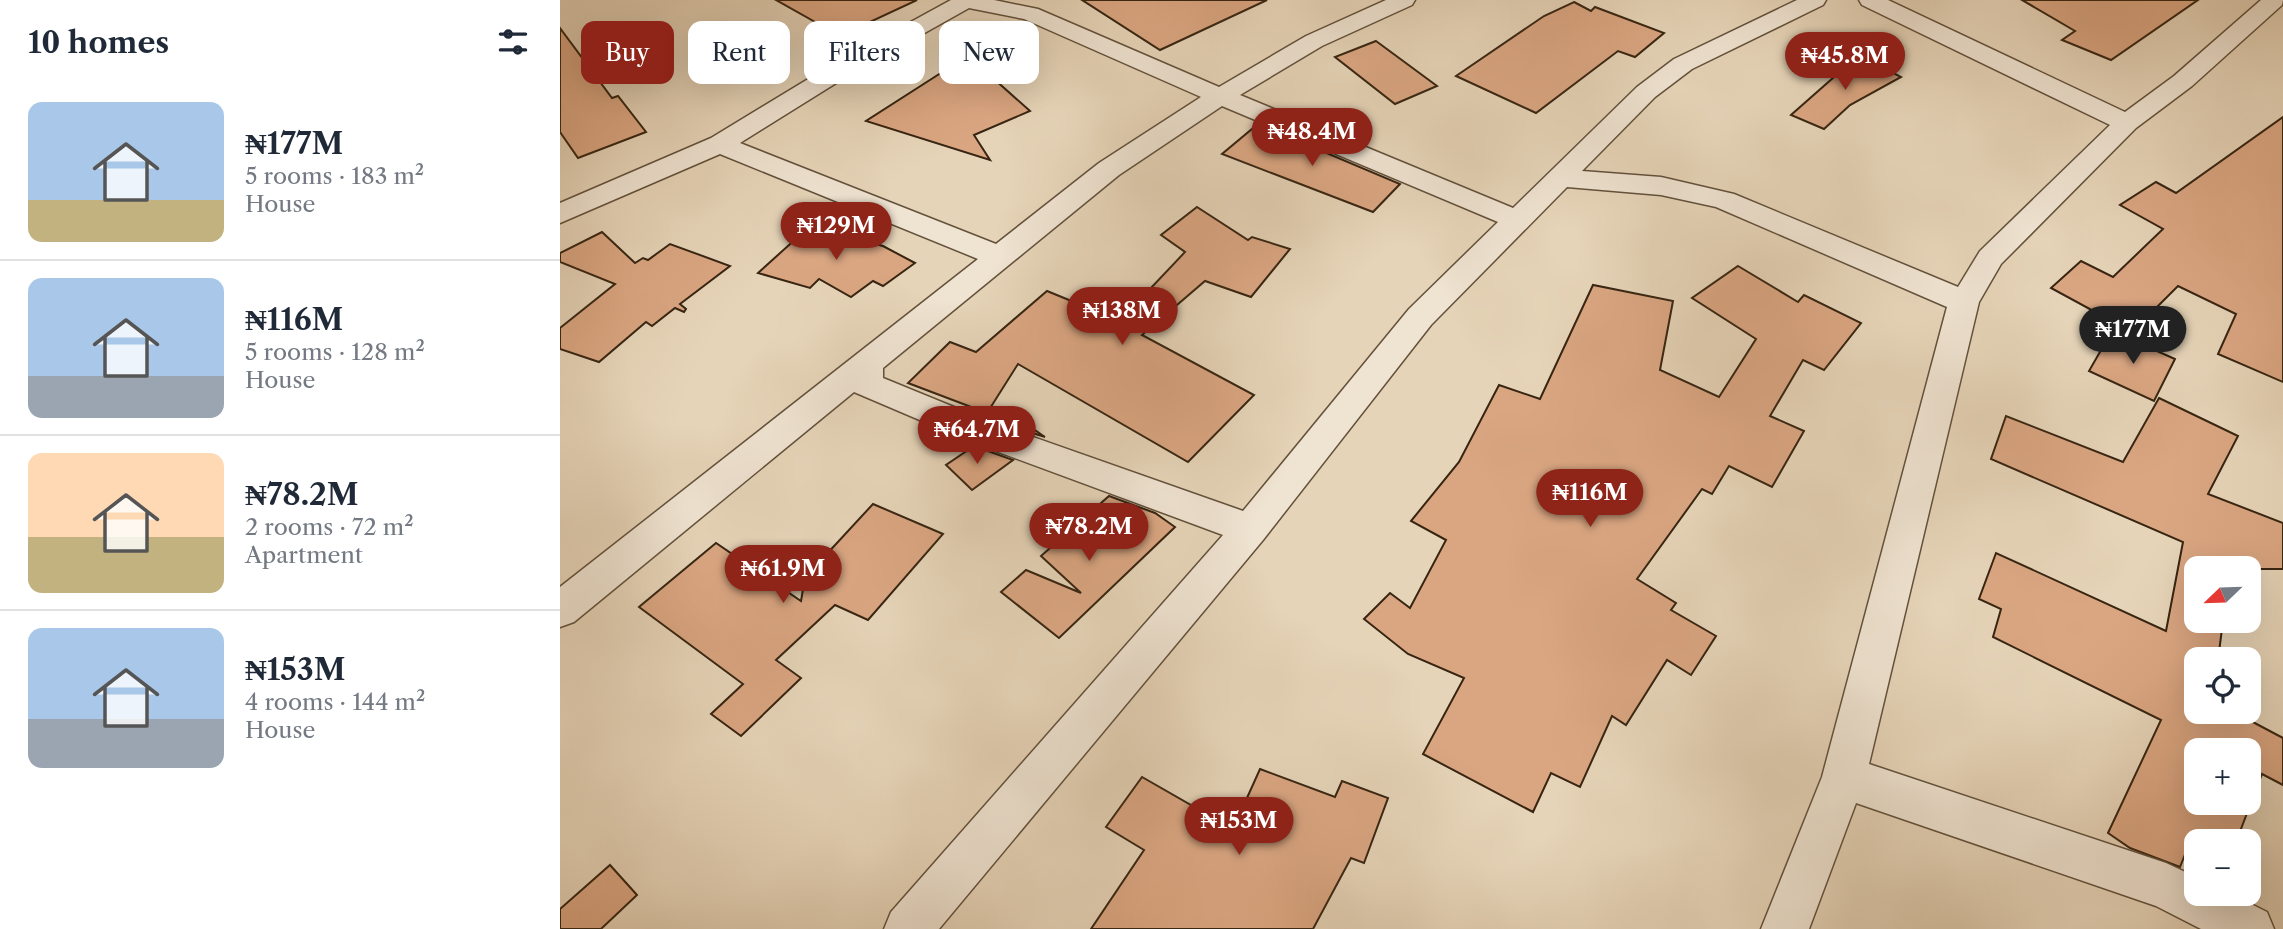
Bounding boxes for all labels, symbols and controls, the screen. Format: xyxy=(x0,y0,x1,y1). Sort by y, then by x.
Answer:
chip: Buy xyxy=(581,21,674,84)
chip: Rent xyxy=(688,21,790,84)
chip: Filters xyxy=(804,21,925,84)
chip: New xyxy=(939,21,1039,84)
icon: filters xyxy=(494,23,532,61)
text: 10 homes xyxy=(28,24,169,61)
pin: ₦45.8M xyxy=(1788,32,1902,92)
text: ₦45.8M xyxy=(1801,41,1889,69)
pin: ₦48.4M xyxy=(1255,108,1369,168)
text: ₦48.4M xyxy=(1268,117,1356,145)
text: ₦177M xyxy=(245,125,343,162)
icon: home xyxy=(84,130,168,214)
text: 5 rooms · 183 m² xyxy=(245,162,424,190)
text: House xyxy=(245,190,315,218)
pin: ₦129M xyxy=(787,202,885,262)
text: ₦129M xyxy=(797,211,875,239)
pin: ₦138M xyxy=(1073,288,1171,347)
text: ₦138M xyxy=(1083,296,1161,324)
text: ₦116M xyxy=(245,301,343,338)
icon: home xyxy=(84,306,168,390)
pin: ₦177M xyxy=(2084,306,2182,366)
text: ₦177M xyxy=(2095,315,2171,343)
text: 5 rooms · 128 m² xyxy=(245,338,425,366)
text: House xyxy=(245,366,315,394)
pin: ₦64.7M xyxy=(920,406,1034,466)
text: ₦64.7M xyxy=(934,415,1020,443)
pin: ₦116M xyxy=(1541,470,1639,529)
text: ₦78.2M xyxy=(245,476,359,513)
text: ₦116M xyxy=(1552,478,1628,506)
icon: home xyxy=(84,481,168,565)
pin: ₦78.2M xyxy=(1032,504,1146,563)
text: ₦78.2M xyxy=(1045,512,1133,540)
text: 2 rooms · 72 m² xyxy=(245,513,414,541)
text: Apartment xyxy=(245,541,363,569)
pin: ₦61.9M xyxy=(726,546,840,605)
text: ₦61.9M xyxy=(741,554,825,582)
north arrow xyxy=(2184,556,2261,634)
map controls xyxy=(2184,556,2261,906)
button: locate xyxy=(2184,647,2261,724)
text: ₦153M xyxy=(245,651,346,688)
icon: home xyxy=(84,656,168,740)
text: 4 rooms · 144 m² xyxy=(245,688,425,716)
text: House xyxy=(245,716,315,744)
button: + xyxy=(2184,738,2261,815)
pin: ₦153M xyxy=(1190,798,1288,857)
text: ₦153M xyxy=(1200,806,1278,834)
button: − xyxy=(2184,829,2261,906)

